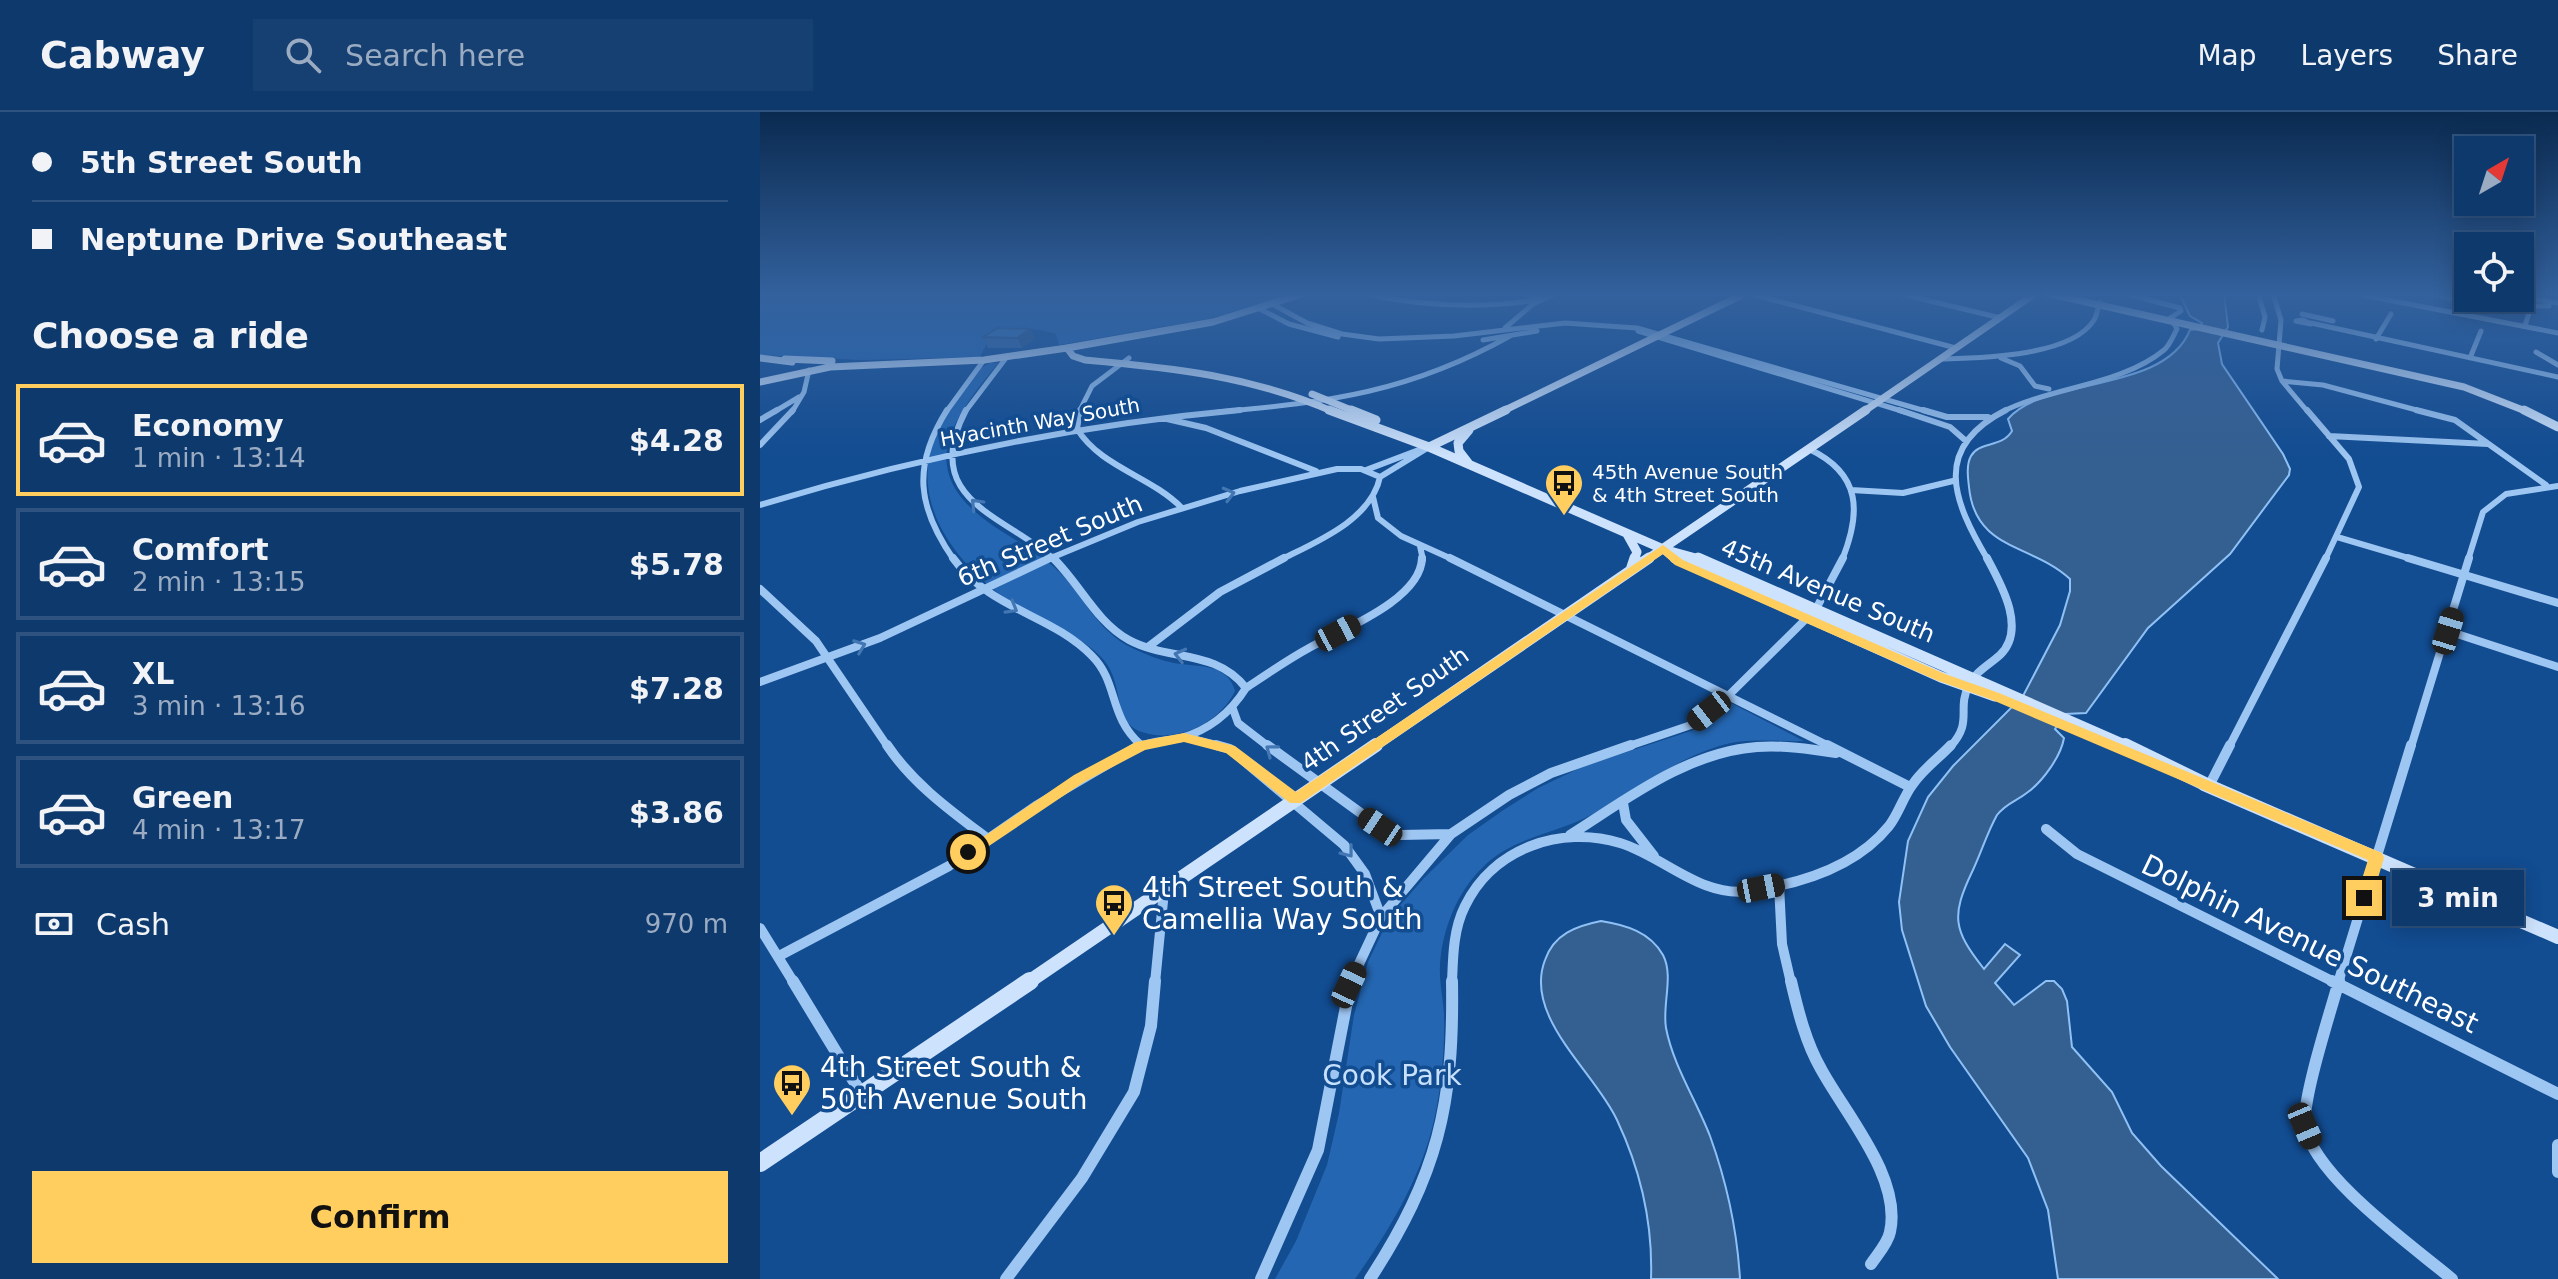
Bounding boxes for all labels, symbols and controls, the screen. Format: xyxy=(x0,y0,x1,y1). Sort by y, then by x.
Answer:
search box xyxy=(253,19,813,91)
text: Cabway xyxy=(40,33,205,77)
icon: search xyxy=(281,33,325,77)
text: Search here xyxy=(345,38,525,73)
text: Map xyxy=(2197,39,2257,72)
text: Layers xyxy=(2301,39,2393,72)
text: Share xyxy=(2437,39,2518,72)
north arrow xyxy=(2454,136,2534,216)
map controls xyxy=(2454,136,2534,312)
text: 5th Street South xyxy=(80,145,363,180)
text: Neptune Drive Southeast xyxy=(80,222,507,257)
button: locate xyxy=(2454,232,2534,312)
text: Choose a ride xyxy=(32,315,309,356)
street label: Hyacinth Way South xyxy=(938,393,1142,451)
icon: car xyxy=(36,404,108,476)
text: Economy xyxy=(132,408,284,443)
text: $4.28 xyxy=(629,423,724,458)
text: 1 min · 13:14 xyxy=(132,443,306,473)
place label: 45th Avenue South & 4th Street South xyxy=(1592,460,1783,507)
bus stop icon: 45th Avenue South & 4th Street South xyxy=(1543,462,1585,517)
one-way arrow xyxy=(1221,486,1235,503)
street label: 6th Street South xyxy=(953,489,1147,593)
one-way arrow xyxy=(971,499,986,513)
icon: car xyxy=(36,528,108,600)
text: Comfort xyxy=(132,532,269,567)
street label: 45th Avenue South xyxy=(1717,533,1939,649)
text: $5.78 xyxy=(629,547,724,582)
text: 2 min · 13:15 xyxy=(132,567,306,597)
one-way arrow xyxy=(1003,598,1018,614)
car xyxy=(2430,605,2466,657)
car xyxy=(1311,611,1365,655)
one-way arrow xyxy=(852,639,866,656)
street label: 4th Street South xyxy=(1296,641,1474,777)
one-way arrow xyxy=(1173,647,1187,664)
icon: car xyxy=(36,652,108,724)
text: XL xyxy=(132,656,174,691)
text: $7.28 xyxy=(629,671,724,706)
car xyxy=(1683,687,1735,735)
text: 3 min · 13:16 xyxy=(132,691,306,721)
one-way arrow xyxy=(1266,745,1280,759)
icon: car xyxy=(36,776,108,848)
text: Green xyxy=(132,780,233,815)
text: $3.86 xyxy=(629,795,724,830)
car xyxy=(1353,804,1407,850)
text: 4 min · 13:17 xyxy=(132,815,306,845)
route start xyxy=(950,834,986,870)
one-way arrow xyxy=(1338,843,1352,858)
street label: Dolphin Avenue Southeast xyxy=(2136,848,2484,1040)
callout: 3 min xyxy=(2392,870,2524,926)
place label: 4th Street South & Camellia Way South xyxy=(1142,871,1423,936)
car xyxy=(1735,872,1787,904)
route end xyxy=(2346,880,2382,916)
bus stop icon: 4th Street South & Camellia Way South xyxy=(1093,882,1135,937)
text: 3 min xyxy=(2417,883,2499,913)
icon: cash xyxy=(32,902,76,946)
text: Cash xyxy=(96,907,170,942)
text: 970 m xyxy=(645,909,728,939)
car xyxy=(1328,958,1370,1012)
place label: 4th Street South & 50th Avenue South xyxy=(820,1051,1088,1116)
park label: Cook Park xyxy=(1322,1059,1462,1092)
bus stop icon: 4th Street South & 50th Avenue South xyxy=(771,1062,813,1117)
car xyxy=(2285,1099,2325,1153)
button: Confirm xyxy=(32,1171,728,1263)

